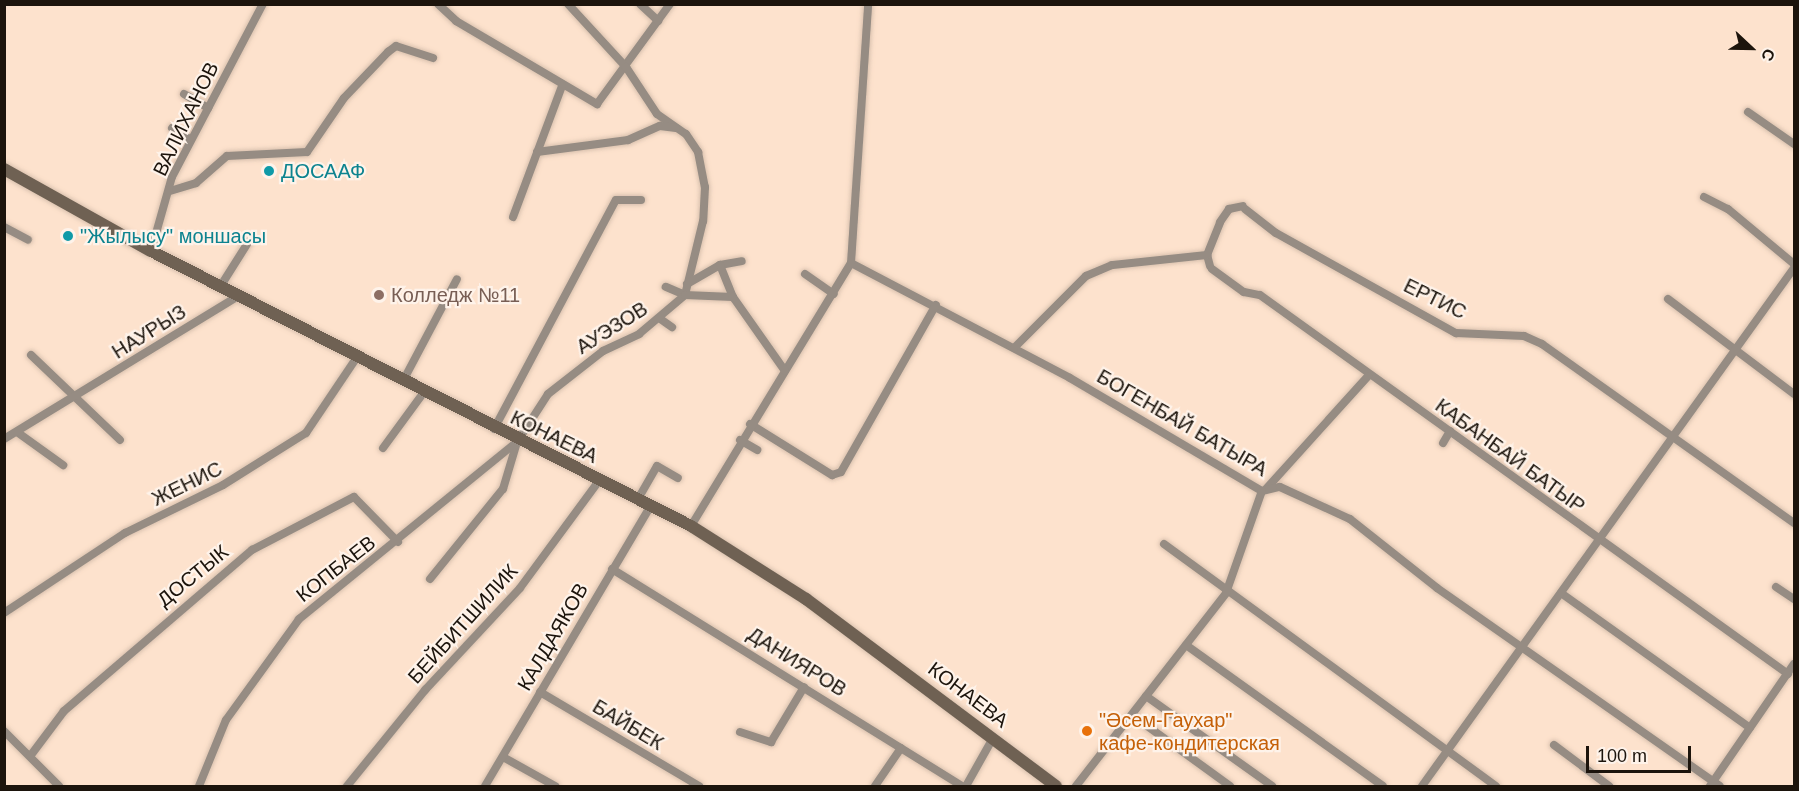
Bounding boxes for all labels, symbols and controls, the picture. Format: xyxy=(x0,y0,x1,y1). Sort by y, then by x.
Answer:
north arrow xyxy=(1721,18,1781,78)
text: С xyxy=(1758,46,1778,63)
street label: ВАЛИХАНОВ xyxy=(148,58,224,180)
place label: ДОСААФ xyxy=(281,159,365,183)
marker: ДОСААФ xyxy=(262,164,276,178)
place label: "Жылысу" моншасы xyxy=(80,224,266,248)
marker: "Жылысу" моншасы xyxy=(61,229,75,243)
street label: ЕРТИС xyxy=(1400,274,1470,324)
place label: Колледж №11 xyxy=(391,283,520,307)
marker: Колледж №11 xyxy=(372,288,386,302)
street label: АУЭЗОВ xyxy=(572,297,652,359)
street label: НАУРЫЗ xyxy=(108,300,190,364)
street label: БОГЕНБАЙ БАТЫРА xyxy=(1093,364,1271,482)
street label: КАБАНБАЙ БАТЫР xyxy=(1430,394,1590,518)
street label: КОНАЕВА xyxy=(506,406,602,468)
street label: ЖЕНИС xyxy=(148,457,226,511)
street label: КОПБАЕВ xyxy=(292,531,380,607)
street label: ДОСТЫК xyxy=(153,540,233,612)
street label: БЕЙБИТШИЛИК xyxy=(403,559,523,689)
street label: КАЛДАЯКОВ xyxy=(513,579,593,695)
street label: ДАНИЯРОВ xyxy=(743,622,851,702)
street label: КОНАЕВА xyxy=(923,657,1013,733)
street label: БАЙБЕК xyxy=(588,694,668,756)
place label: "Әсем-Гаухар" кафе-кондитерская xyxy=(1099,708,1280,755)
marker: "Әсем-Гаухар" кафе-кондитерская xyxy=(1080,724,1094,738)
scale bar xyxy=(1589,734,1694,772)
text: 100 m xyxy=(1597,746,1647,766)

